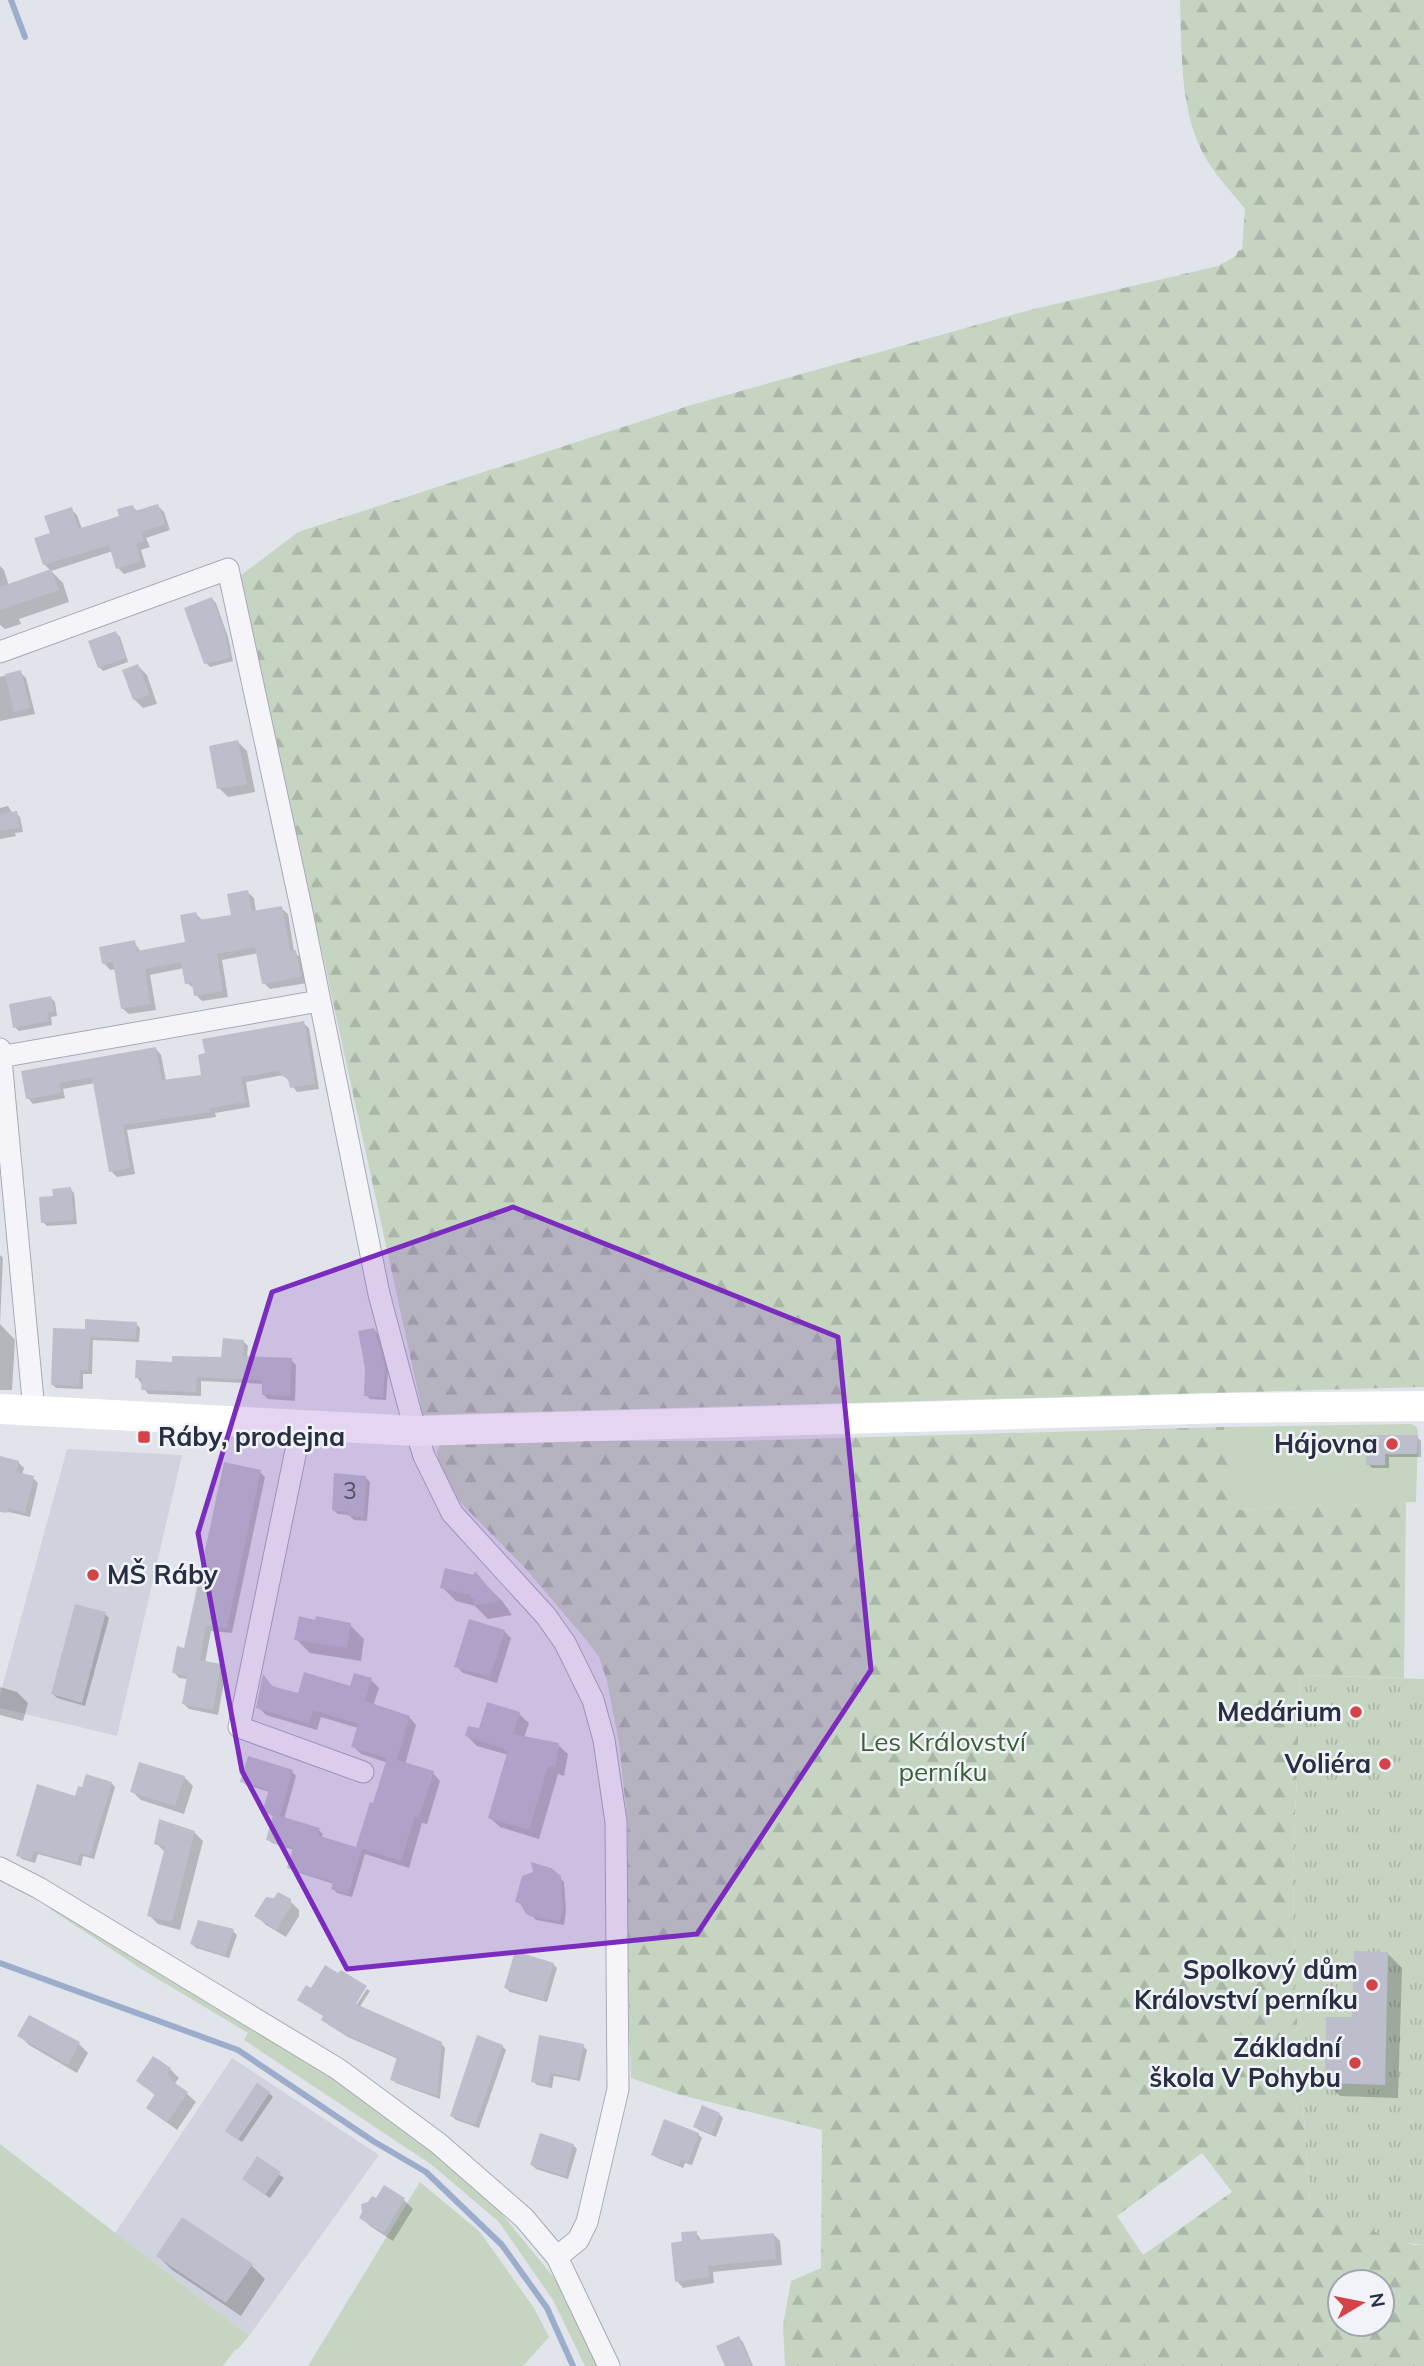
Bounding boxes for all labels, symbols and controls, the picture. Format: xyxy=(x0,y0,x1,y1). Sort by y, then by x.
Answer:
place label: Ráby, prodejna xyxy=(158,1420,345,1453)
place label: Hájovna xyxy=(1274,1427,1378,1460)
marker: Ráby, prodejna xyxy=(136,1429,152,1445)
marker: Hájovna xyxy=(1384,1436,1400,1452)
house number: 3 xyxy=(343,1476,357,1505)
place label: MŠ Ráby xyxy=(107,1558,219,1591)
marker: MŠ Ráby xyxy=(85,1567,101,1583)
place label: Medárium xyxy=(1217,1695,1342,1728)
marker: Medárium xyxy=(1348,1704,1364,1720)
park label: Les Království perníku xyxy=(860,1725,1028,1788)
place label: Voliéra xyxy=(1283,1747,1371,1780)
marker: Voliéra xyxy=(1377,1756,1393,1772)
place label: Spolkový dům Království perníku xyxy=(1134,1953,1358,2016)
marker: Spolkový dům Království perníku xyxy=(1364,1977,1380,1993)
place label: Základní škola V Pohybu xyxy=(1149,2031,1343,2094)
marker: Základní škola V Pohybu xyxy=(1347,2055,1363,2071)
north arrow xyxy=(1326,2268,1396,2338)
text: N xyxy=(1365,2291,1391,2309)

